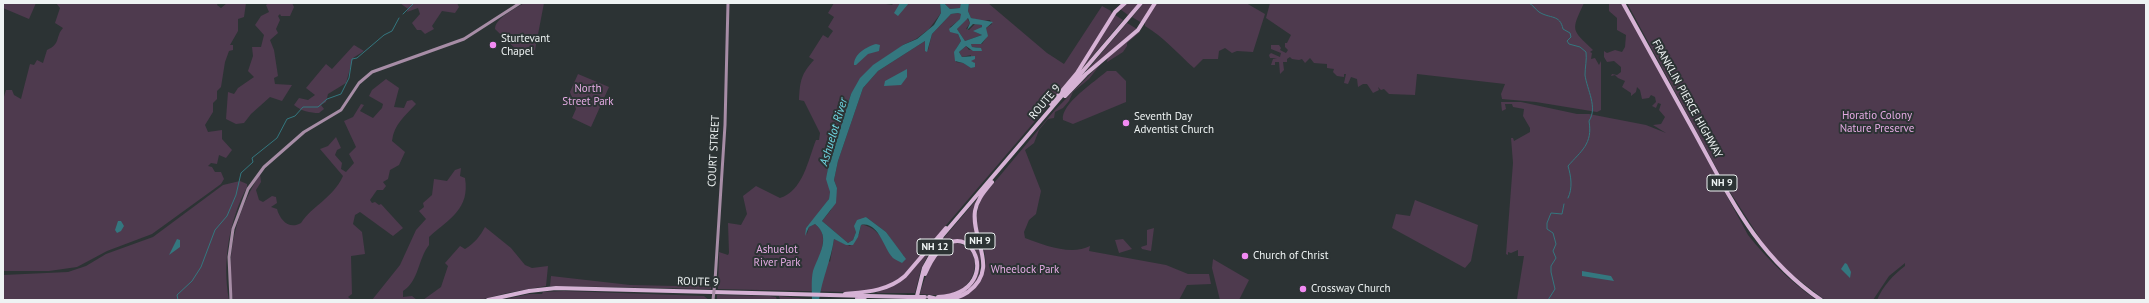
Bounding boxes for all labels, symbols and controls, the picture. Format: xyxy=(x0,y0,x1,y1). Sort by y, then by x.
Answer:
place label: Sturtevant Chapel xyxy=(501,32,550,58)
street label: FRANKLIN PIERCE HIGHWAY xyxy=(1649,37,1725,161)
marker: Sturtevant Chapel xyxy=(488,40,498,50)
park label: North Street Park xyxy=(562,82,614,108)
street label: ROUTE 9 xyxy=(1027,82,1063,122)
water label: Ashuelot River xyxy=(817,96,851,168)
park label: Horatio Colony Nature Preserve xyxy=(1840,109,1914,135)
place label: Seventh Day Adventist Church xyxy=(1134,110,1214,136)
street label: COURT STREET xyxy=(706,115,722,187)
marker: Seventh Day Adventist Church xyxy=(1121,118,1131,128)
road number: NH 9 xyxy=(1707,175,1737,191)
road number: NH 9 xyxy=(965,233,995,249)
road number: NH 12 xyxy=(917,239,953,255)
park label: Ashuelot River Park xyxy=(753,243,801,269)
place label: Church of Christ xyxy=(1253,249,1328,263)
marker: Church of Christ xyxy=(1240,251,1250,261)
park label: Wheelock Park xyxy=(991,263,1059,277)
street label: ROUTE 9 xyxy=(677,275,719,289)
place label: Crossway Church xyxy=(1311,282,1391,296)
marker: Crossway Church xyxy=(1298,284,1308,294)

